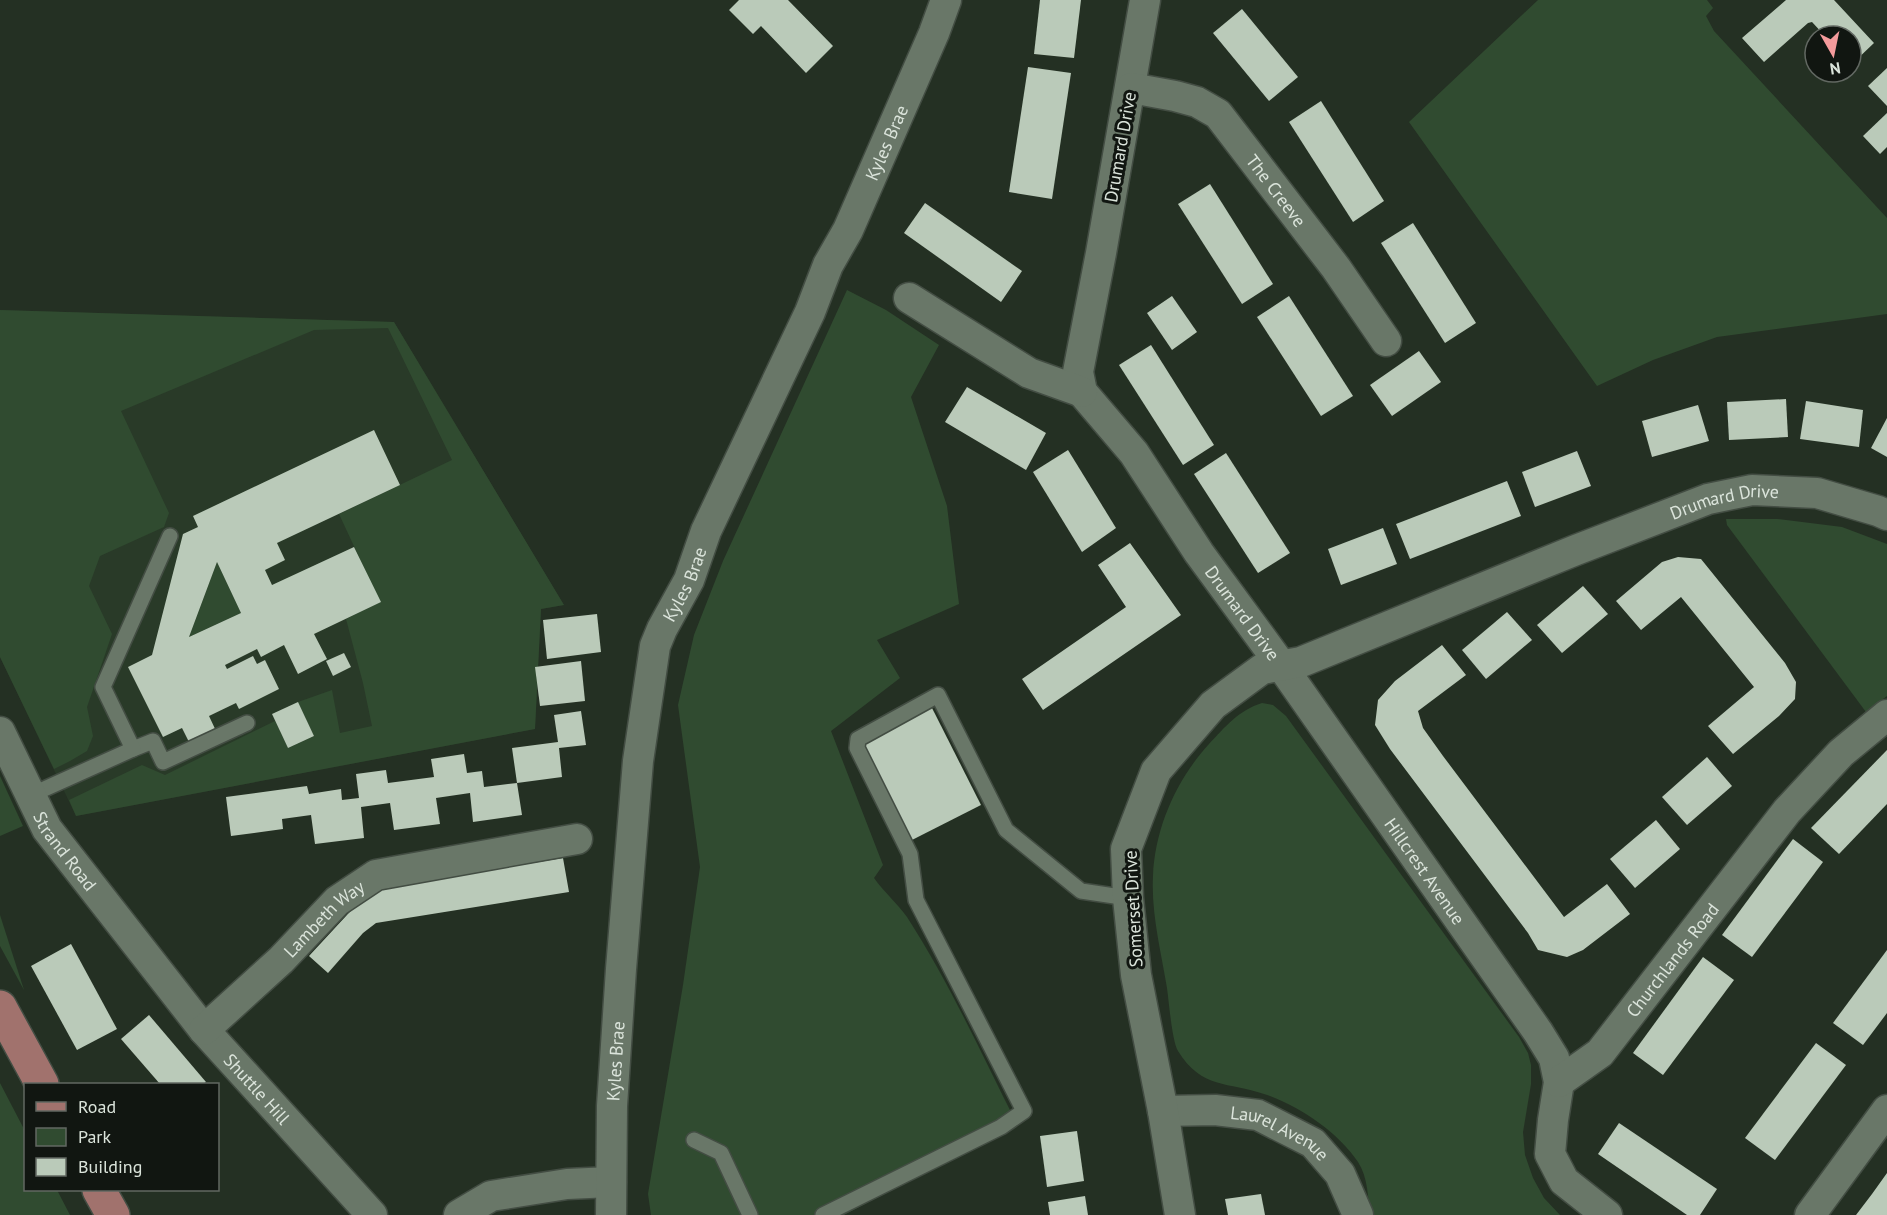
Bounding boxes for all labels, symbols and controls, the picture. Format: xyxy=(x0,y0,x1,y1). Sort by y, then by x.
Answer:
north arrow xyxy=(1803,24,1863,84)
text: N xyxy=(1829,58,1842,80)
street label: Drumard Drive xyxy=(1099,90,1141,204)
street label: Kyles Brae xyxy=(860,101,913,184)
street label: The Creeve xyxy=(1242,150,1312,231)
street label: Drumard Drive xyxy=(1666,478,1780,524)
street label: Kyles Brae xyxy=(657,544,711,625)
street label: Drumard Drive xyxy=(1200,561,1285,665)
street label: Strand Road xyxy=(29,807,102,895)
street label: Hillcrest Avenue xyxy=(1380,813,1470,929)
street label: Somerset Drive xyxy=(1118,850,1148,968)
street label: Lambeth Way xyxy=(278,874,369,962)
street label: Churchlands Road xyxy=(1621,898,1723,1022)
street label: Kyles Brae xyxy=(601,1020,629,1102)
street label: Shuttle Hill xyxy=(219,1048,296,1129)
legend xyxy=(24,1083,219,1191)
text: Road xyxy=(78,1095,116,1118)
street label: Laurel Avenue xyxy=(1229,1100,1334,1165)
text: Park xyxy=(78,1125,111,1148)
text: Building xyxy=(78,1155,142,1178)

